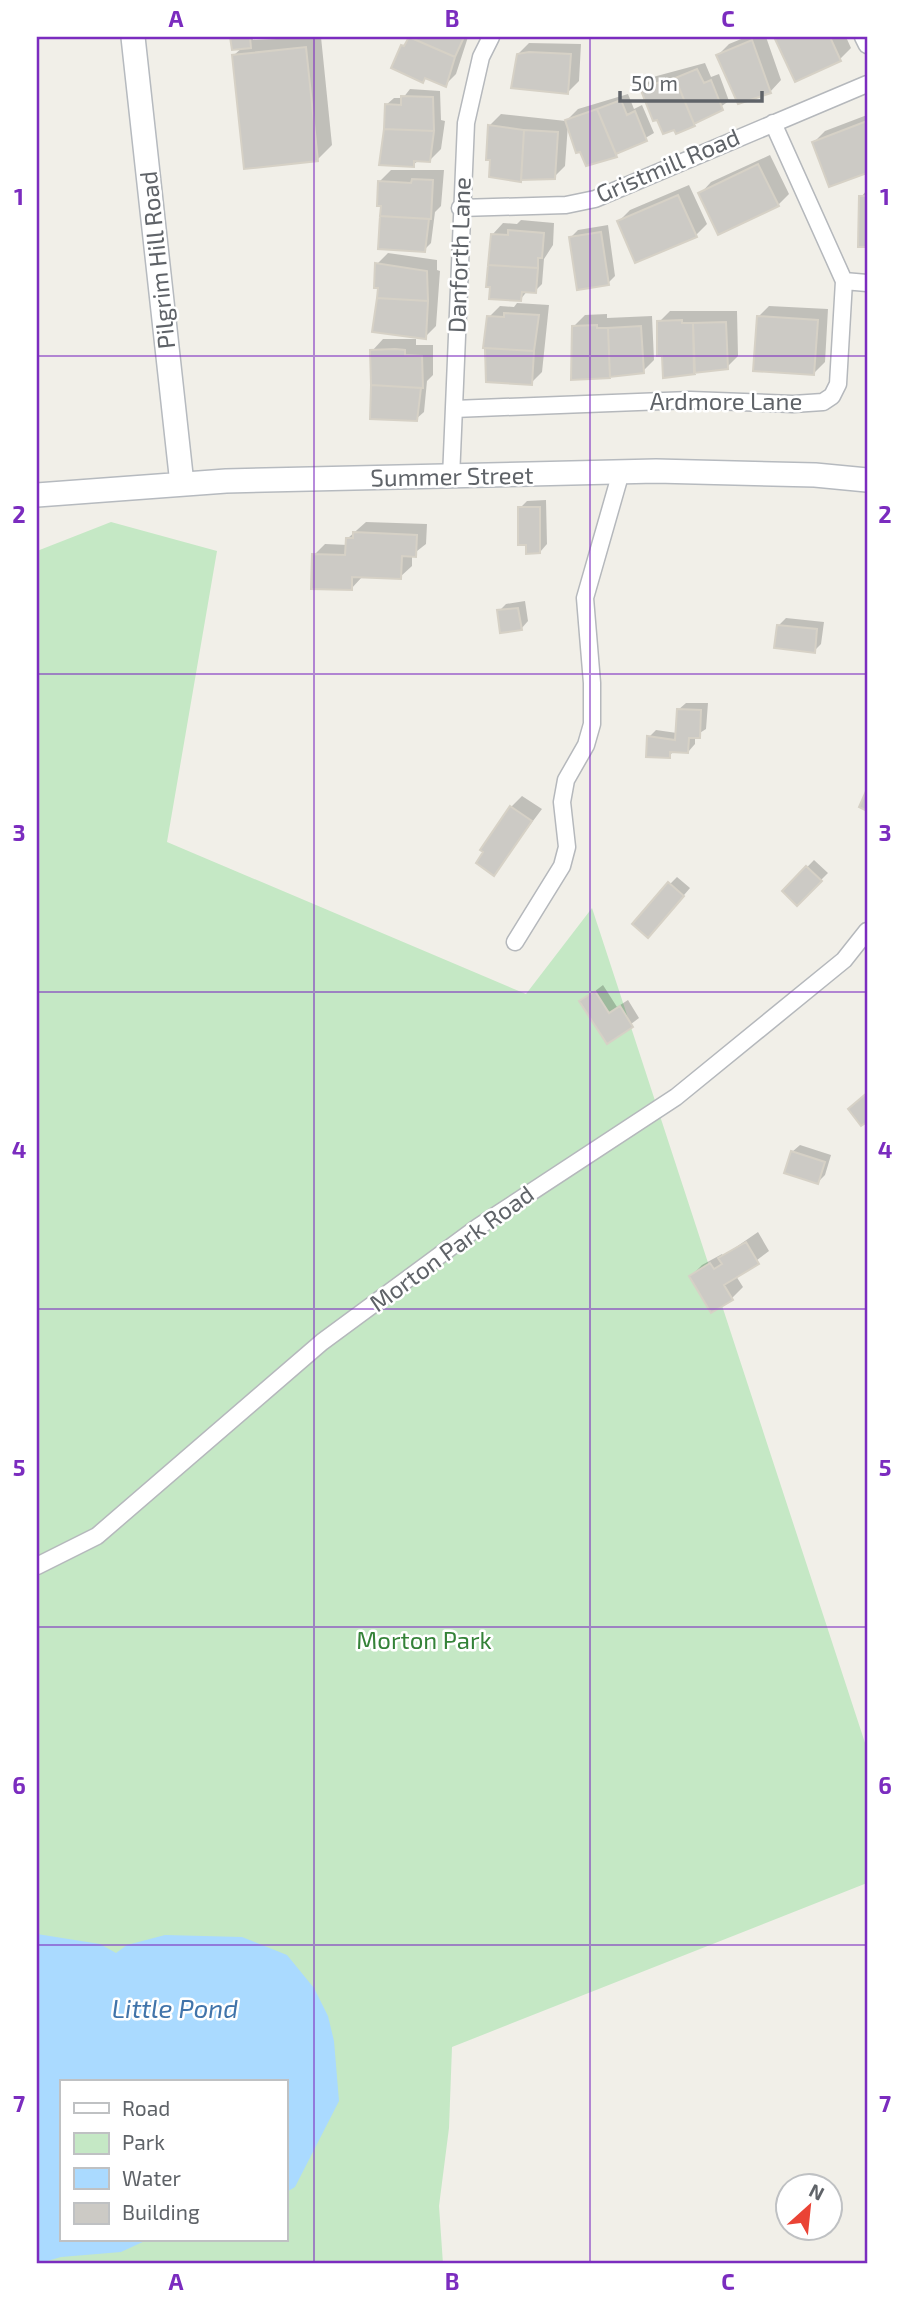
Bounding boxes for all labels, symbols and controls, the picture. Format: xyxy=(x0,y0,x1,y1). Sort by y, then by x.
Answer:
text: A xyxy=(168,4,184,32)
text: B xyxy=(445,4,459,32)
text: C xyxy=(721,4,735,32)
scale bar xyxy=(620,60,762,104)
text: 50 m xyxy=(631,70,678,95)
street label: Gristmill Road xyxy=(591,121,744,208)
street label: Pilgrim Hill Road xyxy=(133,170,180,351)
street label: Danforth Lane xyxy=(441,176,476,333)
text: 1 xyxy=(14,182,24,210)
text: 1 xyxy=(880,182,890,210)
street label: Ardmore Lane xyxy=(650,386,802,415)
street label: Summer Street xyxy=(370,460,534,491)
text: 2 xyxy=(12,500,26,528)
text: 2 xyxy=(878,500,892,528)
text: 3 xyxy=(12,818,26,846)
text: 3 xyxy=(878,818,892,846)
text: 4 xyxy=(12,1135,26,1163)
text: 4 xyxy=(878,1135,892,1163)
street label: Morton Park Road xyxy=(363,1178,539,1317)
text: 5 xyxy=(13,1453,25,1481)
text: 5 xyxy=(879,1453,891,1481)
park label: Morton Park xyxy=(356,1625,492,1654)
text: 6 xyxy=(12,1771,26,1799)
text: 6 xyxy=(878,1771,892,1799)
water label: Little Pond xyxy=(112,1992,238,2023)
legend xyxy=(60,2080,287,2242)
text: 7 xyxy=(13,2089,25,2117)
text: 7 xyxy=(879,2089,891,2117)
text: Road xyxy=(122,2095,170,2120)
text: Park xyxy=(122,2129,165,2154)
text: Water xyxy=(122,2165,181,2190)
north arrow xyxy=(774,2172,844,2242)
text: N xyxy=(806,2178,828,2205)
text: Building xyxy=(122,2199,200,2224)
text: A xyxy=(168,2267,184,2295)
text: B xyxy=(445,2267,459,2295)
text: C xyxy=(721,2267,735,2295)

